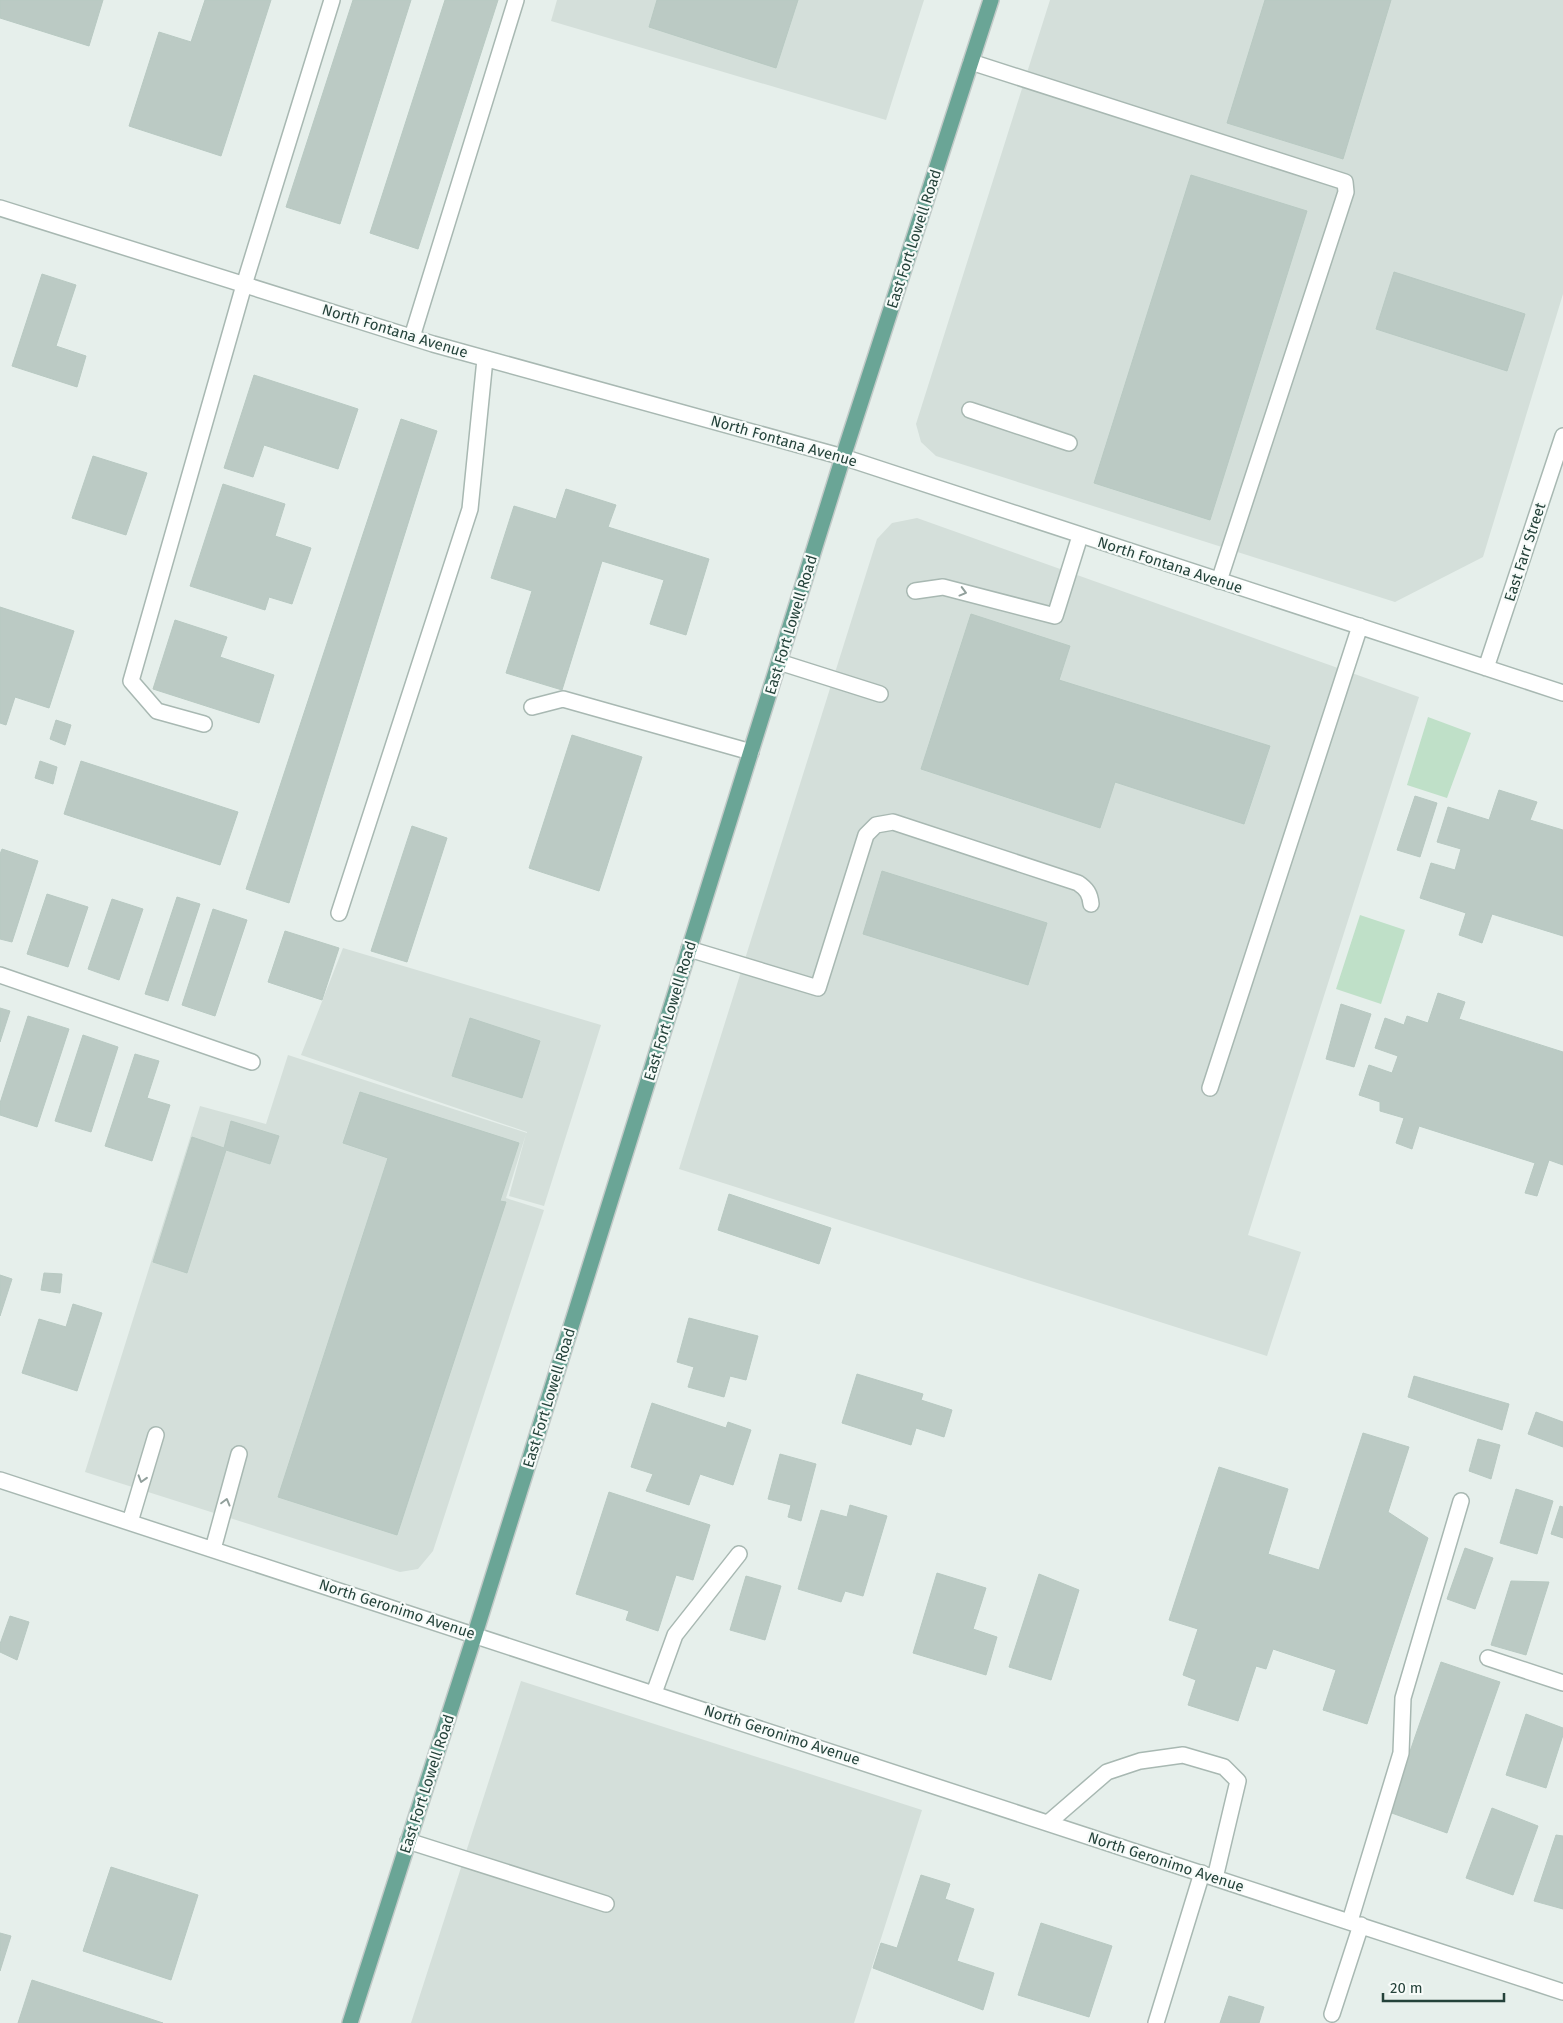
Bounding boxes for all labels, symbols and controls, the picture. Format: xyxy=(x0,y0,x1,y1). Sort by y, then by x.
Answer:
street label: East Fort Lowell Road xyxy=(883,167,945,311)
street label: North Fontana Avenue xyxy=(320,300,470,362)
street label: North Fontana Avenue xyxy=(709,411,859,471)
street label: East Farr Street xyxy=(1501,500,1550,604)
street label: North Fontana Avenue xyxy=(1095,533,1245,597)
street label: East Fort Lowell Road xyxy=(761,553,821,697)
one-way arrow xyxy=(958,586,967,597)
street label: East Fort Lowell Road xyxy=(640,939,700,1083)
street label: East Fort Lowell Road xyxy=(519,1326,579,1470)
one-way arrow xyxy=(138,1474,148,1482)
one-way arrow xyxy=(220,1498,231,1507)
street label: North Geronimo Avenue xyxy=(317,1575,477,1643)
street label: North Geronimo Avenue xyxy=(702,1701,862,1769)
street label: East Fort Lowell Road xyxy=(396,1712,458,1856)
street label: North Geronimo Avenue xyxy=(1086,1828,1246,1896)
scale bar xyxy=(1383,1970,1504,2002)
text: 20 m xyxy=(1390,1979,1423,1997)

